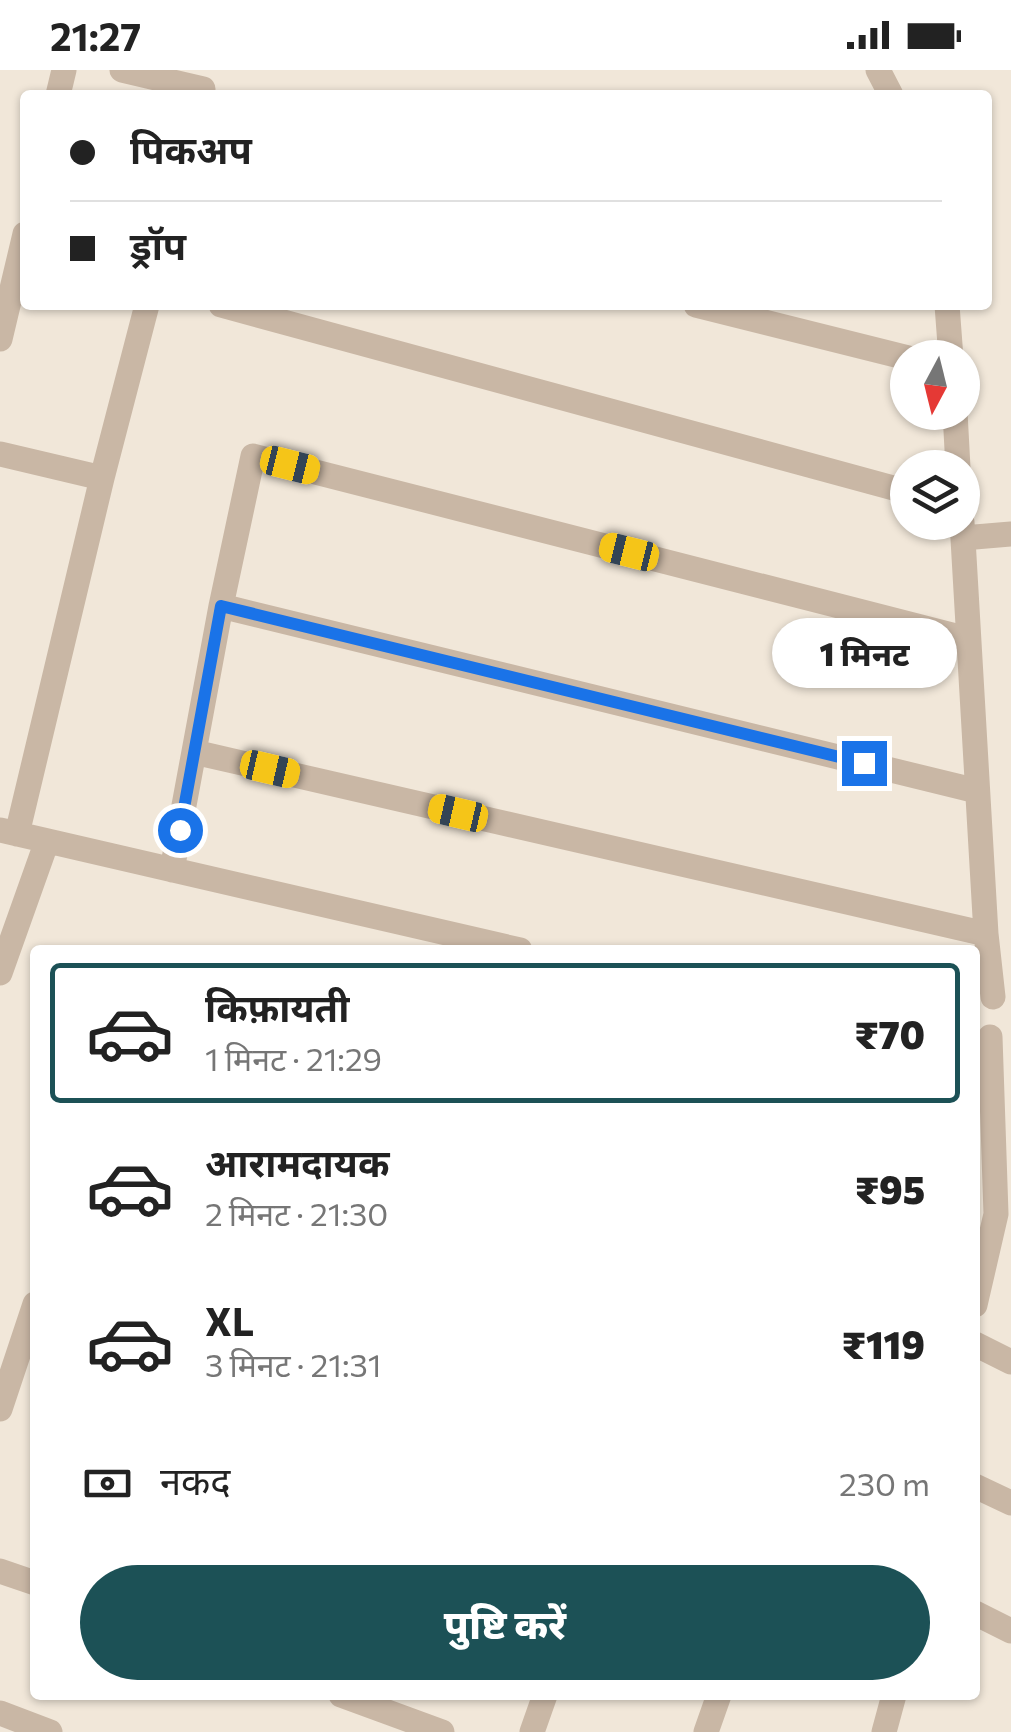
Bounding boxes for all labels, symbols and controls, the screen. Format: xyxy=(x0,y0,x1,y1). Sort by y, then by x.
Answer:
text: 21:27 xyxy=(50,12,141,59)
text: पिकअप xyxy=(130,125,252,172)
text: ड्रॉप xyxy=(130,221,186,268)
north arrow xyxy=(890,340,980,430)
map controls xyxy=(890,340,980,540)
car xyxy=(257,443,323,487)
button: layers xyxy=(890,450,980,540)
car xyxy=(596,530,662,574)
callout: 1 मिनट xyxy=(772,618,956,688)
text: 1 मिनट xyxy=(820,633,909,673)
route end xyxy=(842,741,887,786)
car xyxy=(237,748,303,790)
car xyxy=(425,792,491,834)
route start xyxy=(158,808,203,853)
text: किफ़ायती xyxy=(205,983,349,1030)
icon: car xyxy=(85,988,175,1078)
text: ₹70 xyxy=(854,1010,925,1057)
text: 1 मिनट · 21:29 xyxy=(205,1038,382,1078)
text: आरामदायक xyxy=(205,1138,389,1185)
icon: car xyxy=(85,1143,175,1233)
text: ₹95 xyxy=(855,1165,925,1212)
text: 2 मिनट · 21:30 xyxy=(205,1193,388,1233)
text: XL xyxy=(205,1297,254,1344)
icon: car xyxy=(85,1298,175,1388)
text: ₹119 xyxy=(842,1320,925,1367)
text: 3 मिनट · 21:31 xyxy=(205,1344,381,1384)
icon: cash xyxy=(80,1456,135,1511)
text: नकद xyxy=(160,1456,230,1503)
text: 230 m xyxy=(839,1463,930,1503)
button: पुष्टि करें xyxy=(80,1565,930,1680)

